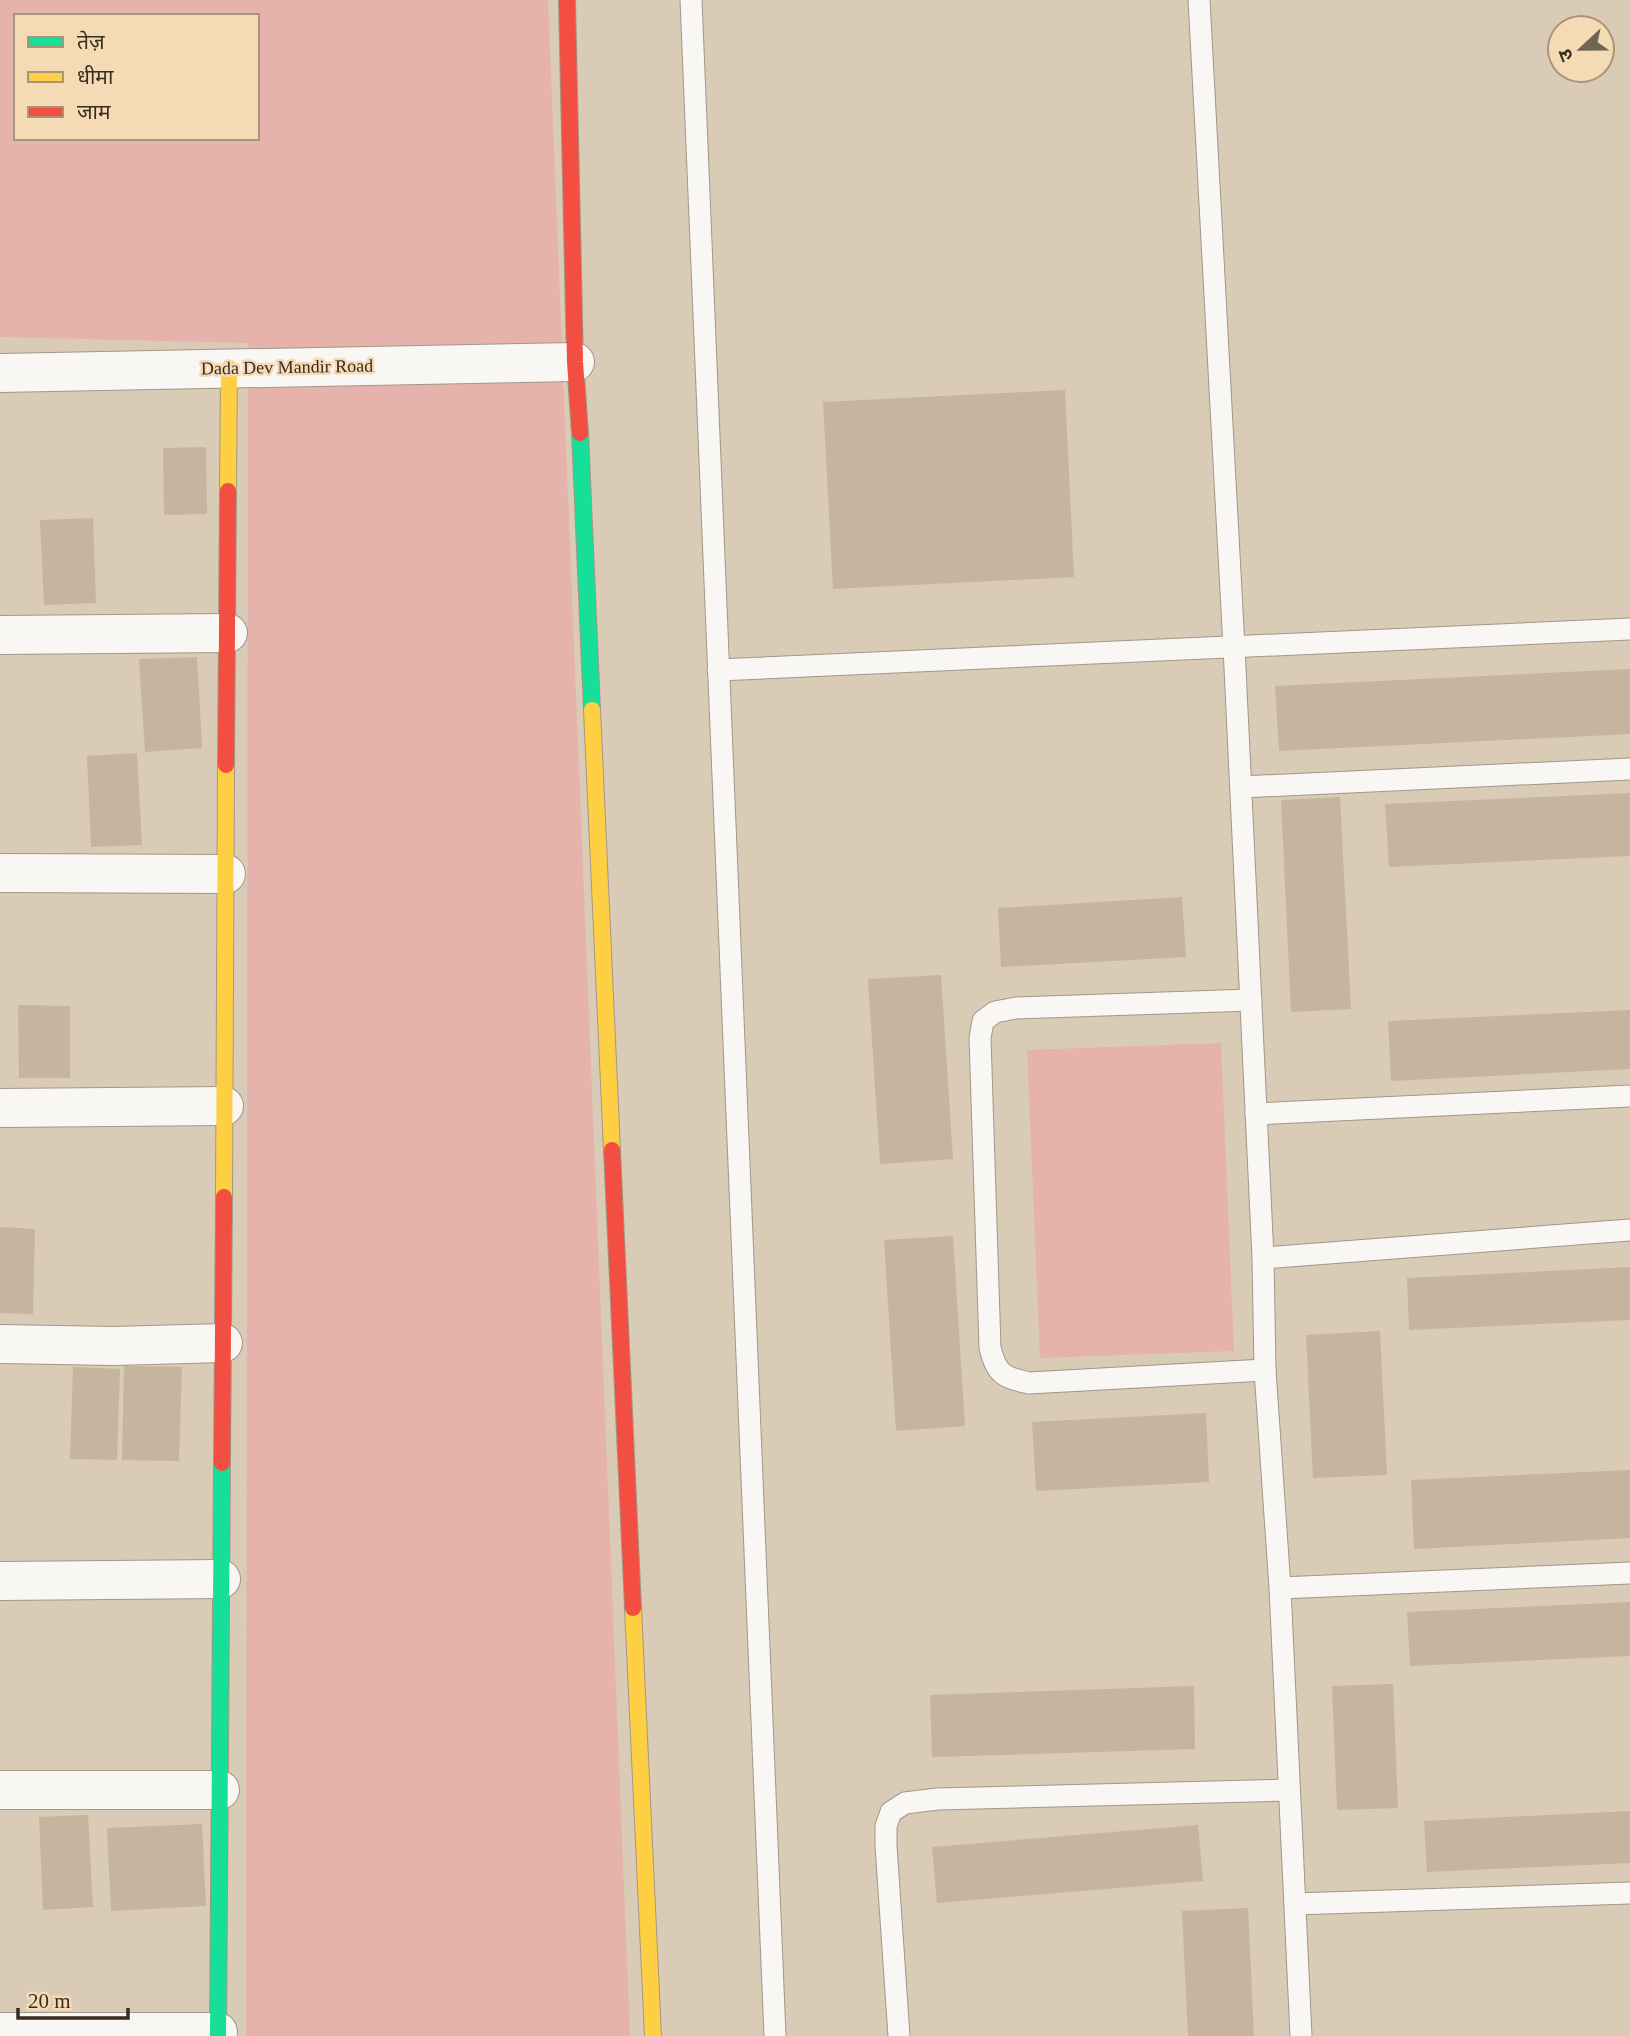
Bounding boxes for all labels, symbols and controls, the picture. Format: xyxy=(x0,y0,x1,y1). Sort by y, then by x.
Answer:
legend xyxy=(14,14,259,140)
north arrow xyxy=(1546,14,1616,84)
text: तेज़ xyxy=(77,30,105,54)
text: उ xyxy=(1554,45,1578,64)
text: धीमा xyxy=(77,65,114,89)
text: जाम xyxy=(77,100,111,124)
street label: Dada Dev Mandir Road xyxy=(201,355,373,379)
scale bar xyxy=(18,1976,128,2020)
text: 20 m xyxy=(28,1989,71,2013)

